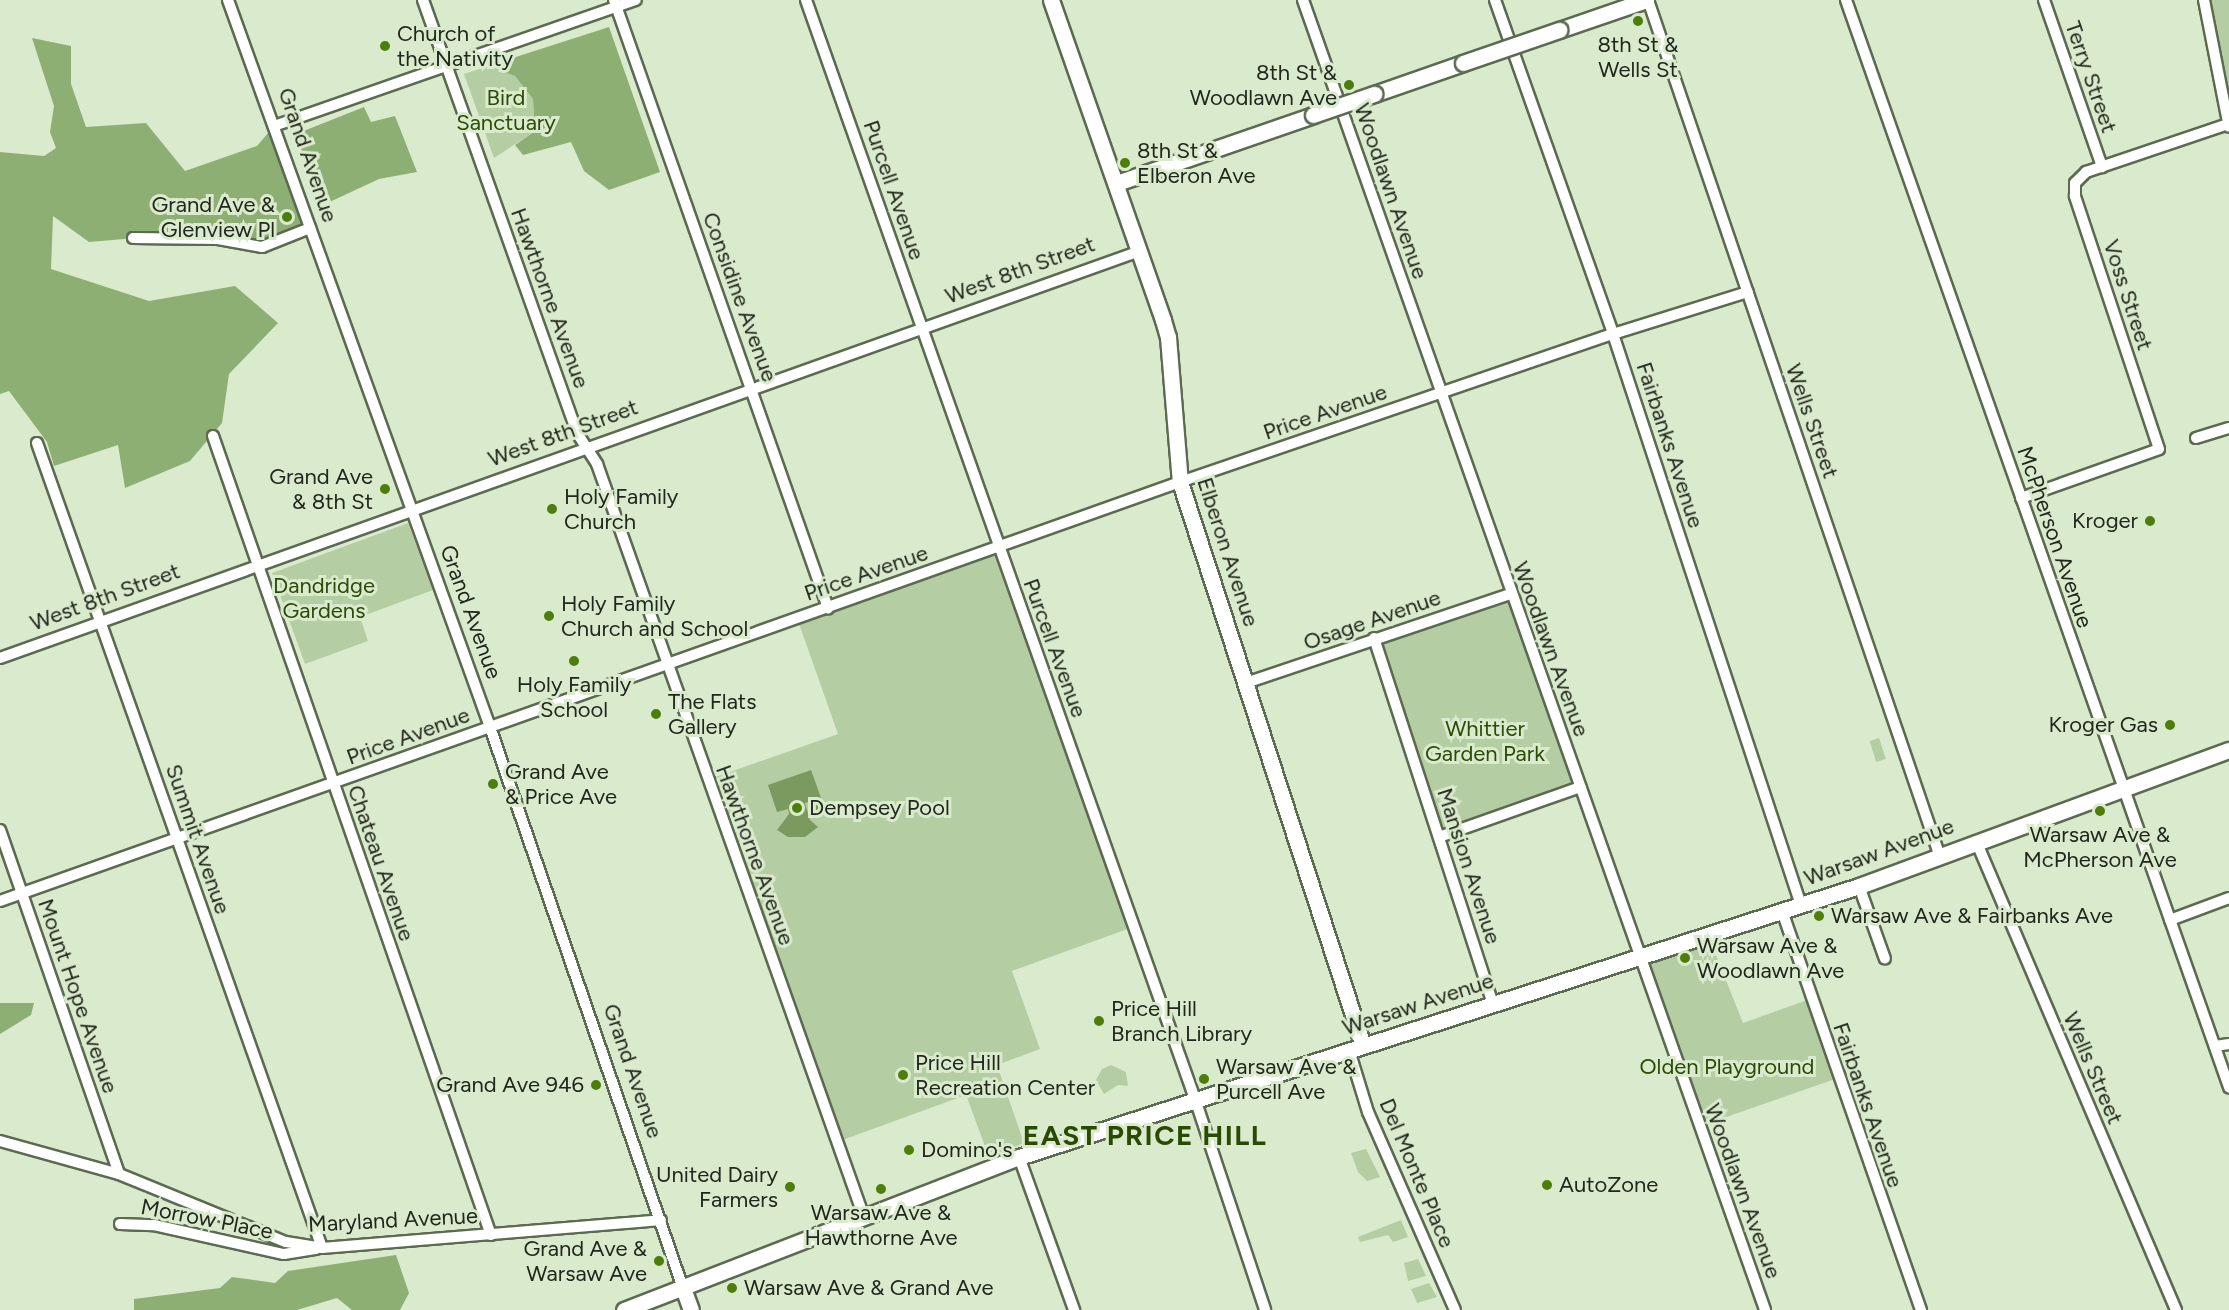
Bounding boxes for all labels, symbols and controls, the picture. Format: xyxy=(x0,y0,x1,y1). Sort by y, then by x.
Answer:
marker: 8th St & Wells St xyxy=(1631,14,1645,28)
street label: Terry Street xyxy=(2060,18,2122,136)
place label: Church of the Nativity xyxy=(397,20,513,72)
place label: 8th St & Wells St xyxy=(1598,31,1678,82)
marker: Church of the Nativity xyxy=(378,39,392,53)
place label: 8th St & Woodlawn Ave xyxy=(1190,59,1337,110)
marker: 8th St & Woodlawn Ave xyxy=(1342,78,1356,92)
street label: Grand Avenue xyxy=(273,84,343,226)
park label: Bird Sanctuary xyxy=(456,84,556,136)
street label: Woodlawn Avenue xyxy=(1349,100,1433,282)
street label: Purcell Avenue xyxy=(858,117,930,263)
place label: 8th St & Elberon Ave xyxy=(1137,137,1256,188)
marker: 8th St & Elberon Ave xyxy=(1118,156,1132,170)
place label: Grand Ave & Glenview Pl xyxy=(152,191,275,242)
street label: Hawthorne Avenue xyxy=(505,204,595,392)
street label: Considine Avenue xyxy=(697,209,783,385)
marker: Grand Ave & Glenview Pl xyxy=(280,210,294,224)
street label: West 8th Street xyxy=(942,231,1098,309)
street label: Voss Street xyxy=(2098,236,2158,354)
street label: Fairbanks Avenue xyxy=(1631,359,1709,531)
street label: Wells Street xyxy=(1780,360,1844,482)
street label: Price Avenue xyxy=(1260,379,1390,445)
street label: West 8th Street xyxy=(485,394,641,472)
street label: McPherson Avenue xyxy=(2012,443,2098,631)
place label: Grand Ave & 8th St xyxy=(269,463,373,514)
street label: Elberon Avenue xyxy=(1191,474,1265,630)
marker: Grand Ave & 8th St xyxy=(378,482,392,496)
place label: Holy Family Church xyxy=(564,483,678,534)
marker: Holy Family Church xyxy=(545,502,559,516)
place label: Kroger xyxy=(2072,508,2138,534)
marker: Kroger xyxy=(2143,514,2157,528)
street label: Price Avenue xyxy=(801,540,931,606)
street label: Grand Avenue xyxy=(435,542,507,682)
street label: West 8th Street xyxy=(27,558,183,636)
street label: Woodlawn Avenue xyxy=(1507,558,1595,740)
park label: Dandridge Gardens xyxy=(273,572,375,624)
street label: Purcell Avenue xyxy=(1018,575,1092,721)
street label: Osage Avenue xyxy=(1300,584,1444,656)
place label: Holy Family Church and School xyxy=(561,590,748,642)
marker: Holy Family Church and School xyxy=(542,609,556,623)
marker: Holy Family School xyxy=(567,654,581,668)
place label: Holy Family School xyxy=(517,671,631,722)
place label: The Flats Gallery xyxy=(668,688,756,740)
street label: Price Avenue xyxy=(343,702,473,770)
marker: The Flats Gallery xyxy=(649,707,663,721)
place label: Kroger Gas xyxy=(2048,712,2158,738)
park label: Whittier Garden Park xyxy=(1425,715,1545,766)
marker: Kroger Gas xyxy=(2163,718,2177,732)
place label: Grand Ave & Price Ave xyxy=(505,758,617,810)
street label: Summit Avenue xyxy=(160,761,236,917)
street label: Hawthorne Avenue xyxy=(710,761,800,949)
marker: Grand Ave & Price Ave xyxy=(486,777,500,791)
street label: Chateau Avenue xyxy=(342,782,420,944)
street label: Mansion Avenue xyxy=(1431,785,1507,947)
place label: Dempsey Pool xyxy=(809,795,950,821)
marker: Dempsey Pool xyxy=(790,801,804,815)
marker: Warsaw Ave & McPherson Ave xyxy=(2093,804,2107,818)
street label: Warsaw Avenue xyxy=(1801,813,1957,891)
place label: Warsaw Ave & McPherson Ave xyxy=(2023,821,2177,872)
street label: Mount Hope Avenue xyxy=(32,895,124,1097)
place label: Warsaw Ave & Fairbanks Ave xyxy=(1831,903,2113,929)
marker: Warsaw Ave & Fairbanks Ave xyxy=(1812,909,1826,923)
place label: Warsaw Ave & Woodlawn Ave xyxy=(1697,932,1844,984)
marker: Warsaw Ave & Woodlawn Ave xyxy=(1678,951,1692,965)
street label: Warsaw Avenue xyxy=(1339,967,1497,1041)
place label: Price Hill Branch Library xyxy=(1111,995,1252,1046)
street label: Grand Avenue xyxy=(598,1000,668,1142)
street label: Wells Street xyxy=(2058,1008,2128,1128)
marker: Price Hill Branch Library xyxy=(1092,1014,1106,1028)
street label: Fairbanks Avenue xyxy=(1827,1019,1909,1191)
place label: Price Hill Recreation Center xyxy=(915,1049,1095,1100)
place label: Warsaw Ave & Purcell Ave xyxy=(1216,1053,1356,1104)
park label: Olden Playground xyxy=(1639,1054,1815,1080)
marker: Price Hill Recreation Center xyxy=(896,1068,910,1082)
place label: Grand Ave 946 xyxy=(436,1072,584,1098)
marker: Warsaw Ave & Purcell Ave xyxy=(1197,1072,1211,1086)
marker: Grand Ave 946 xyxy=(589,1078,603,1092)
street label: Del Monte Place xyxy=(1374,1094,1460,1252)
street label: Woodlawn Avenue xyxy=(1699,1100,1787,1282)
district label: EAST PRICE HILL xyxy=(1023,1118,1267,1152)
place label: Domino's xyxy=(921,1137,1012,1163)
marker: Domino's xyxy=(902,1143,916,1157)
place label: United Dairy Farmers xyxy=(656,1161,778,1212)
place label: AutoZone xyxy=(1559,1172,1658,1198)
marker: AutoZone xyxy=(1540,1178,1554,1192)
marker: United Dairy Farmers xyxy=(783,1180,797,1194)
marker: Warsaw Ave & Hawthorne Ave xyxy=(874,1182,888,1196)
street label: Morrow Place xyxy=(139,1193,275,1245)
place label: Warsaw Ave & Hawthorne Ave xyxy=(804,1199,958,1250)
street label: Maryland Avenue xyxy=(307,1202,479,1238)
place label: Grand Ave & Warsaw Ave xyxy=(524,1235,647,1286)
marker: Grand Ave & Warsaw Ave xyxy=(652,1254,666,1268)
place label: Warsaw Ave & Grand Ave xyxy=(744,1275,994,1301)
marker: Warsaw Ave & Grand Ave xyxy=(725,1281,739,1295)

